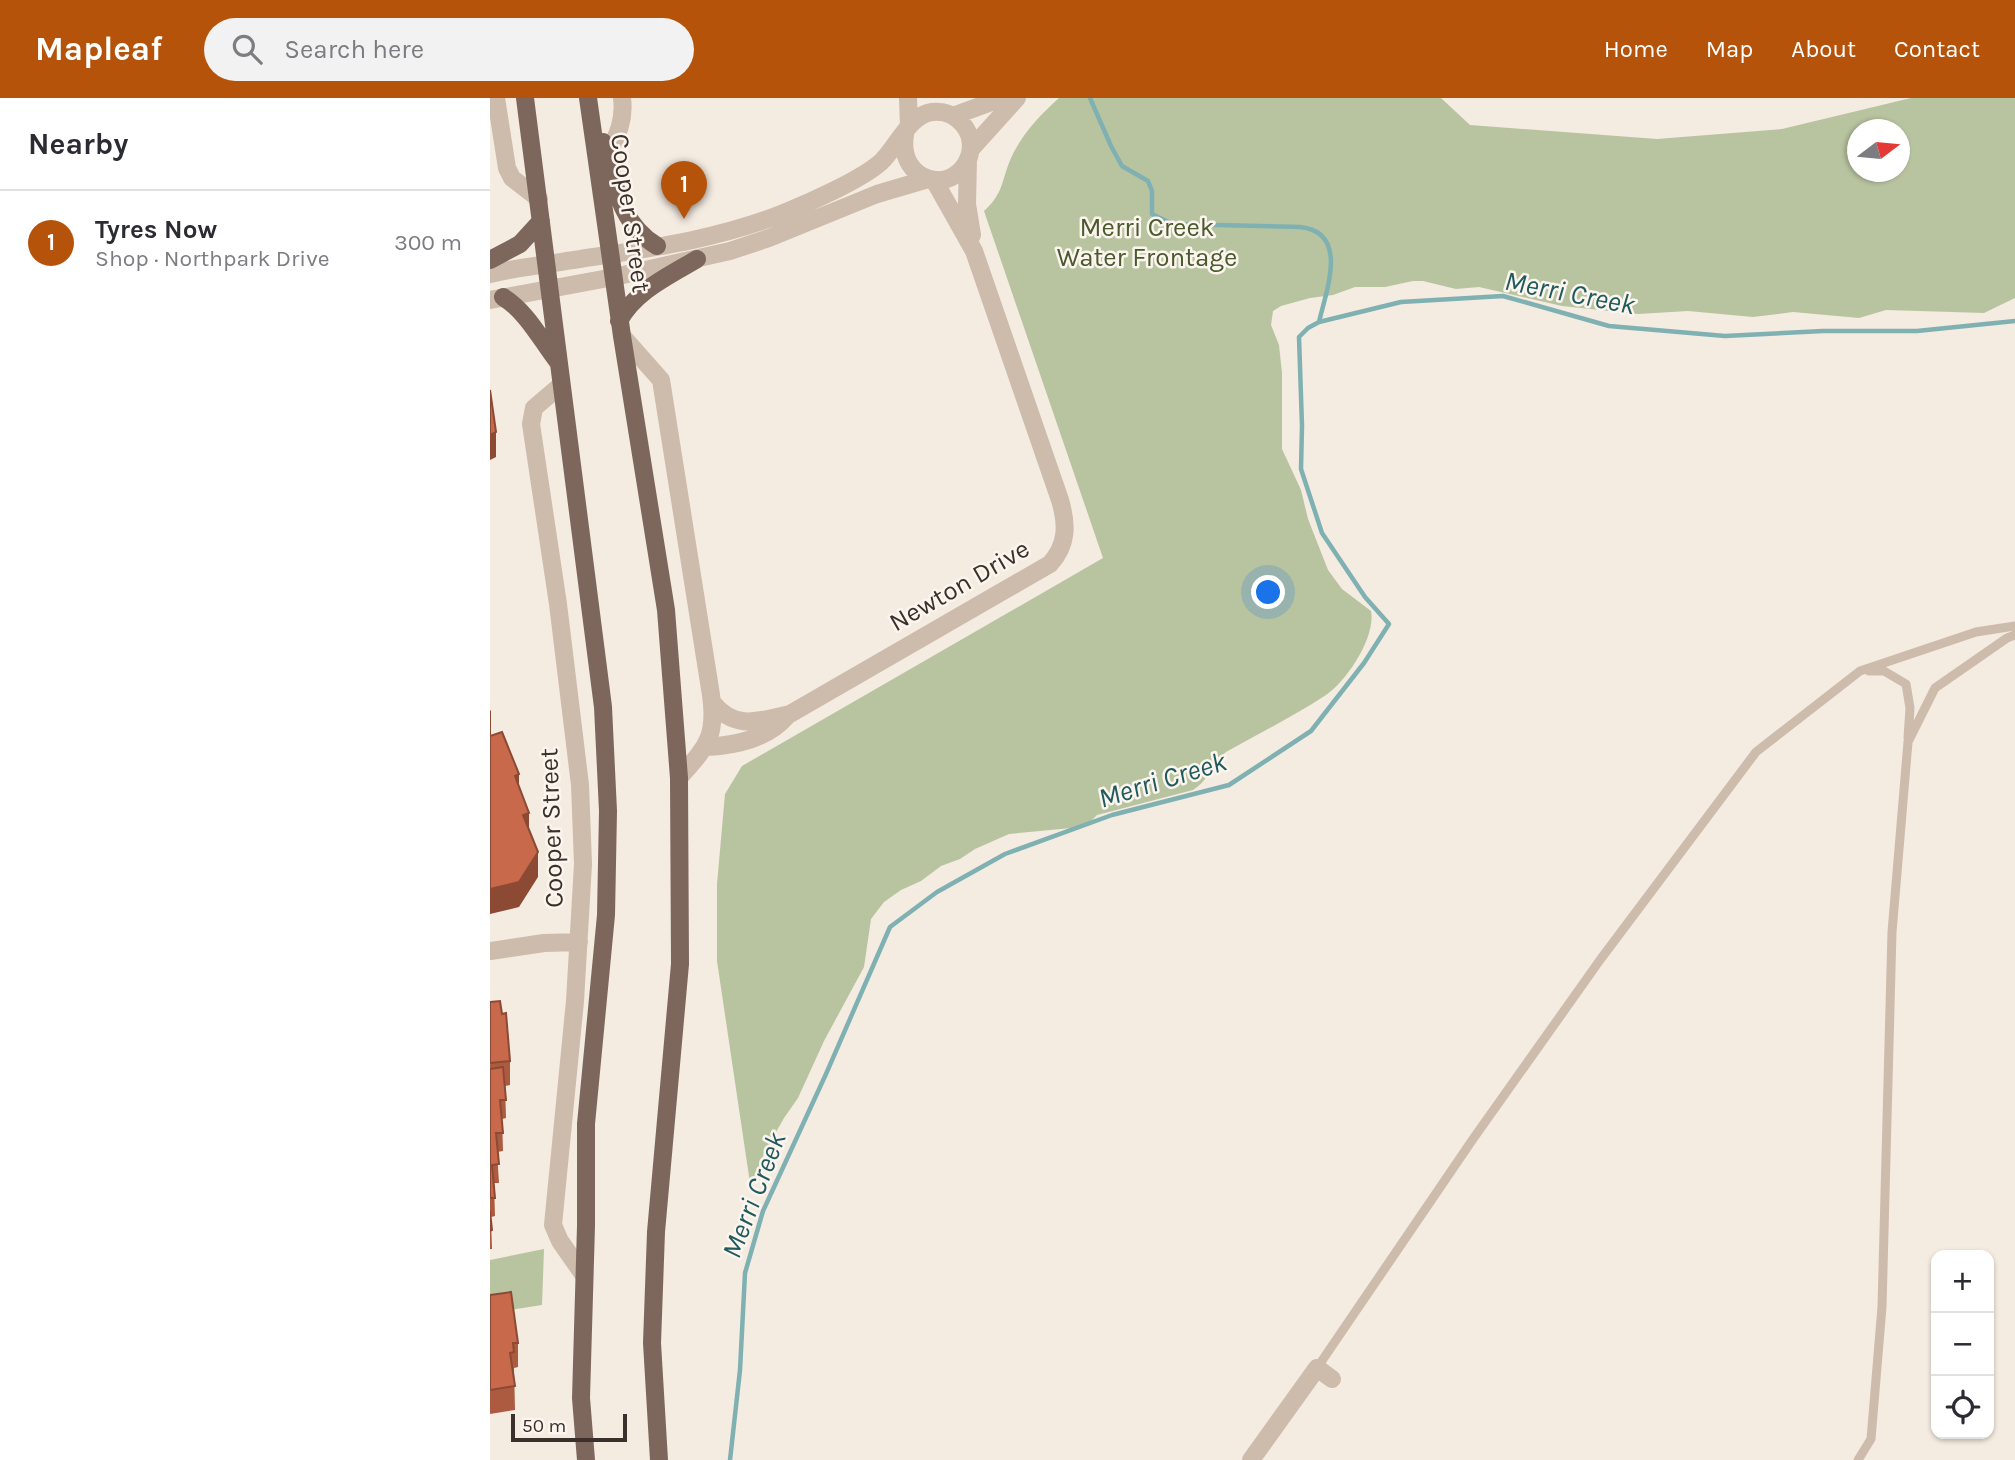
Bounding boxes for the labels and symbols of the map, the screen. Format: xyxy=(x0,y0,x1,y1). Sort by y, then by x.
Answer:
north arrow xyxy=(1847,119,1910,182)
street label: Cooper Street xyxy=(604,132,657,295)
pin: 1 xyxy=(661,161,707,219)
park label: Merri Creek Water Frontage xyxy=(1057,212,1237,273)
water label: Merri Creek xyxy=(1502,264,1639,321)
street label: Newton Drive xyxy=(884,533,1035,638)
your location xyxy=(1251,575,1285,609)
water label: Merri Creek xyxy=(1094,744,1231,815)
street label: Cooper Street xyxy=(533,747,570,908)
water label: Merri Creek xyxy=(714,1127,793,1263)
scale bar xyxy=(511,1411,626,1443)

